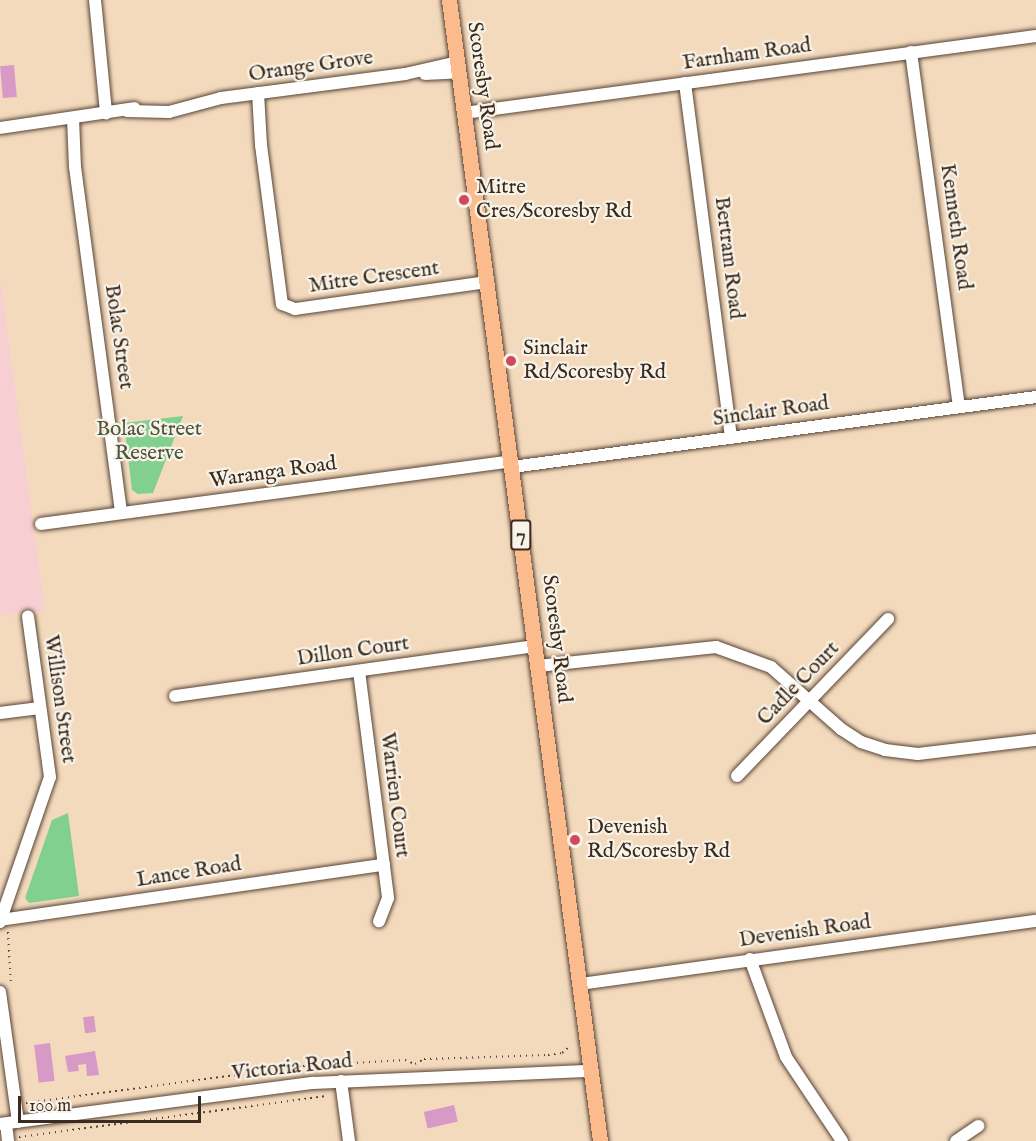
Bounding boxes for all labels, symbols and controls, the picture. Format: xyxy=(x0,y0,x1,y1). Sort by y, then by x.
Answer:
street label: Scoresby Road xyxy=(461,20,503,152)
street label: Farnham Road xyxy=(681,34,813,76)
street label: Orange Grove xyxy=(247,46,375,88)
street label: Kenneth Road xyxy=(934,162,976,292)
place label: Mitre Cres/Scoresby Rd xyxy=(476,175,632,225)
marker: Mitre Cres/Scoresby Rd xyxy=(457,193,471,207)
street label: Bertram Road xyxy=(708,195,748,321)
street label: Mitre Crescent xyxy=(307,256,441,300)
street label: Bolac Street xyxy=(98,283,138,391)
place label: Sinclair Rd/Scoresby Rd xyxy=(523,336,666,386)
marker: Sinclair Rd/Scoresby Rd xyxy=(504,354,518,368)
street label: Sinclair Road xyxy=(711,391,831,433)
park label: Bolac Street Reserve xyxy=(96,417,202,467)
street label: Waranga Road xyxy=(208,452,338,494)
road number: 7 xyxy=(509,518,533,552)
street label: Scoresby Road xyxy=(536,573,576,705)
street label: Dillon Court xyxy=(295,632,411,672)
street label: Willison Street xyxy=(38,633,80,765)
street label: Cadle Court xyxy=(753,637,845,731)
street label: Warrien Court xyxy=(374,731,414,859)
place label: Devenish Rd/Scoresby Rd xyxy=(587,815,730,865)
marker: Devenish Rd/Scoresby Rd xyxy=(568,833,582,847)
street label: Lance Road xyxy=(135,852,243,894)
street label: Devenish Road xyxy=(738,910,872,954)
street label: Victoria Road xyxy=(230,1049,354,1087)
scale bar xyxy=(21,1084,204,1122)
text: 100 m xyxy=(29,1095,71,1118)

